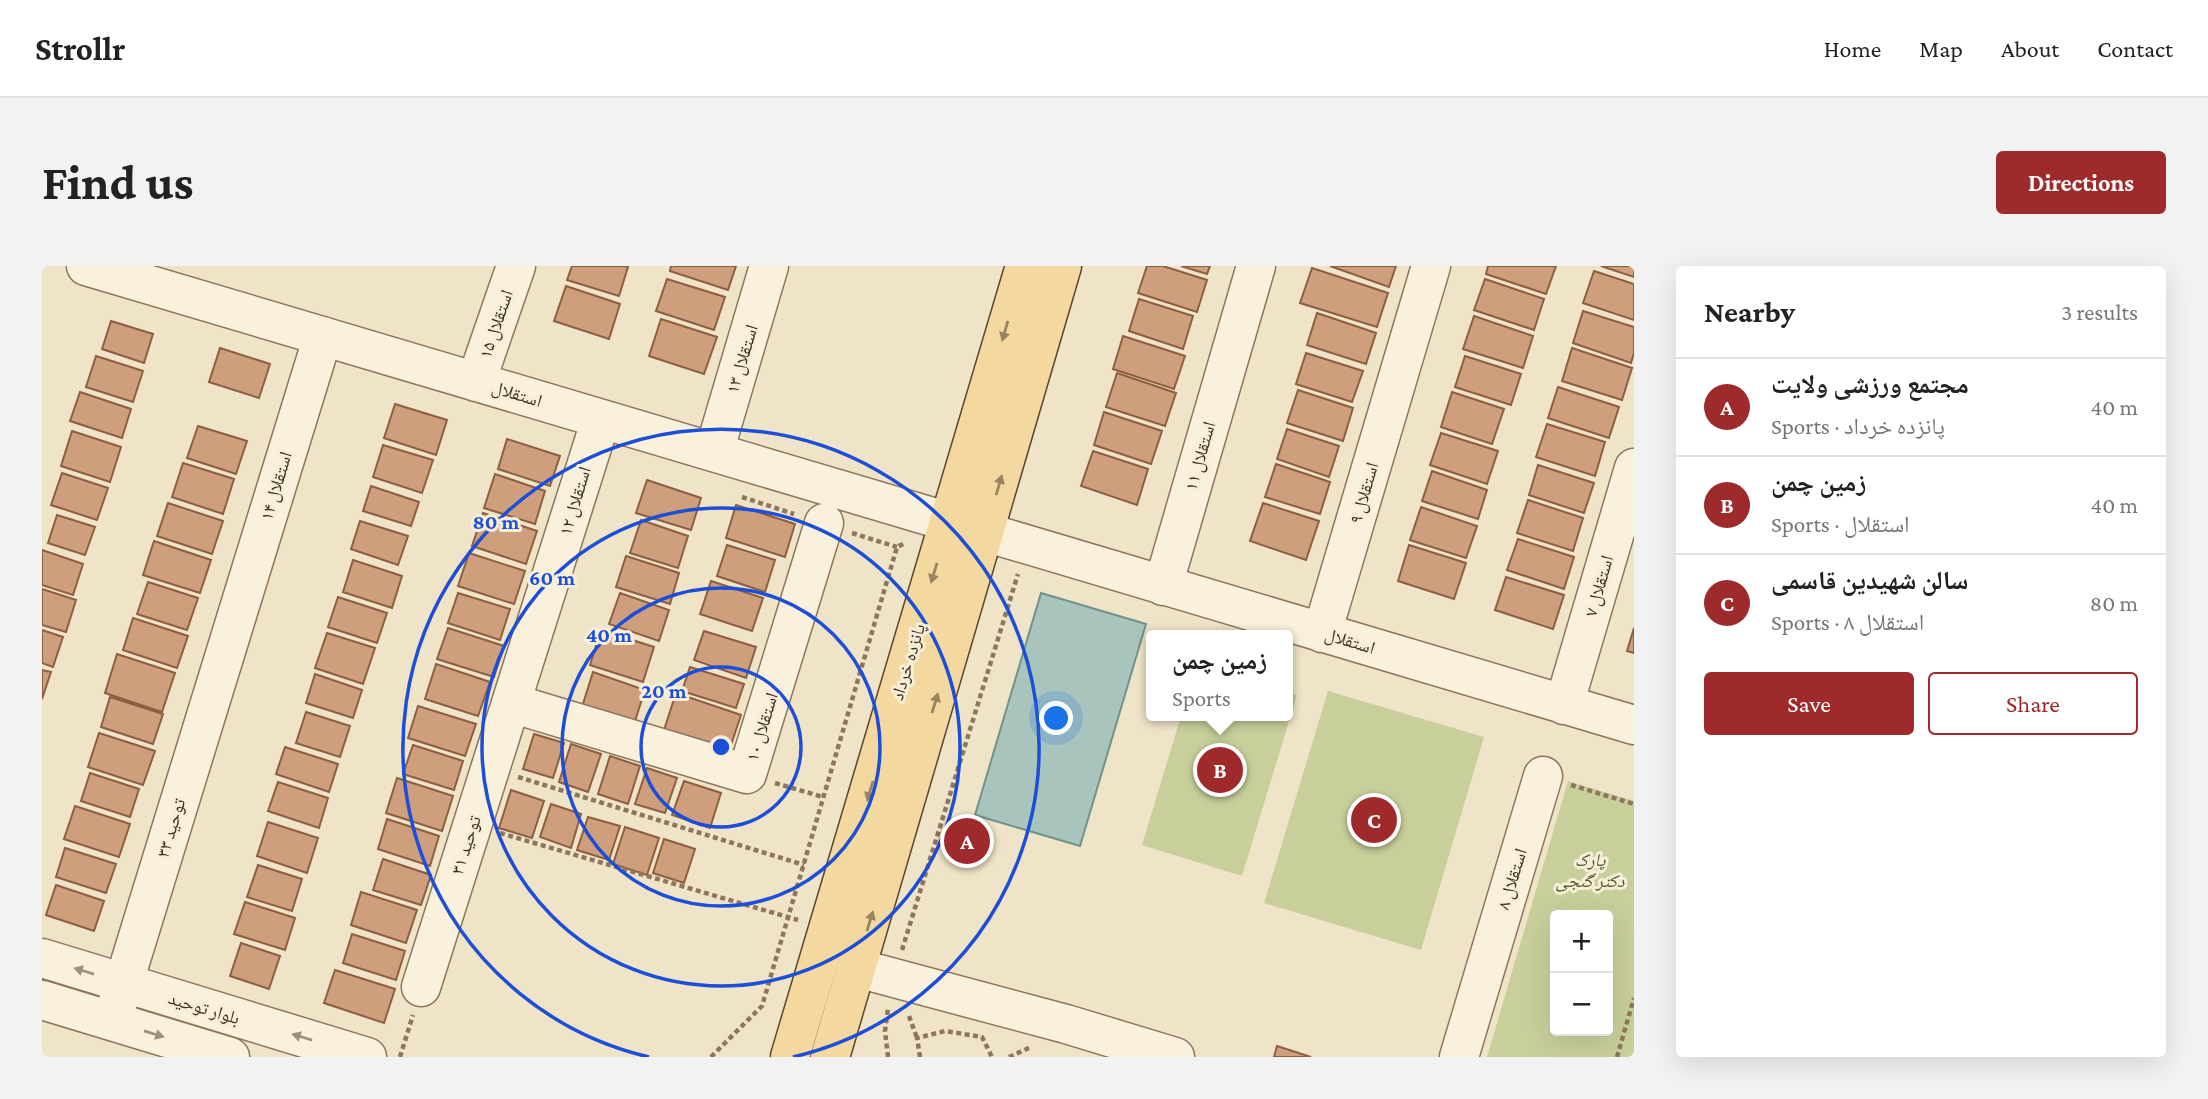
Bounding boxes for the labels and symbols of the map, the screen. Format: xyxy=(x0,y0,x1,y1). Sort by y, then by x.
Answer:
street label: استقلال ۱۵ xyxy=(475,287,518,361)
one-way arrow xyxy=(1000,321,1010,342)
street label: استقلال ۱۳ xyxy=(722,322,763,396)
street label: استقلال xyxy=(489,377,544,412)
street label: استقلال ۱۱ xyxy=(1181,419,1220,493)
street label: استقلال ۱۴ xyxy=(256,449,297,523)
street label: استقلال ۹ xyxy=(1346,460,1383,526)
street label: استقلال ۱۲ xyxy=(555,464,596,538)
one-way arrow xyxy=(994,474,1004,495)
text: 80 m xyxy=(473,510,520,534)
street label: استقلال ۷ xyxy=(1581,553,1618,619)
one-way arrow xyxy=(929,563,939,584)
text: 60 m xyxy=(529,566,575,590)
street label: پانزده خرداد xyxy=(887,621,930,703)
text: 40 m xyxy=(586,623,632,647)
street label: استقلال xyxy=(1322,624,1377,659)
text: 20 m xyxy=(641,679,687,703)
street label: استقلال ۱۰ xyxy=(742,690,783,764)
one-way arrow xyxy=(930,692,941,714)
your location xyxy=(1039,701,1073,735)
centre of rings xyxy=(709,735,733,759)
pin: B xyxy=(1197,744,1243,796)
one-way arrow xyxy=(864,781,874,802)
pin: C xyxy=(1351,794,1397,846)
street label: توحید ۳۳ xyxy=(153,796,190,860)
street label: توحید ۳۱ xyxy=(447,813,485,877)
pin: A xyxy=(944,815,990,867)
street label: استقلال ۸ xyxy=(1493,846,1532,912)
park label: پارک دکتر گنجی xyxy=(1555,850,1625,892)
one-way arrow xyxy=(866,910,876,931)
one-way arrow xyxy=(73,965,94,976)
street label: بلوار توحید xyxy=(166,988,242,1029)
one-way arrow xyxy=(144,1029,165,1040)
one-way arrow xyxy=(291,1032,312,1042)

